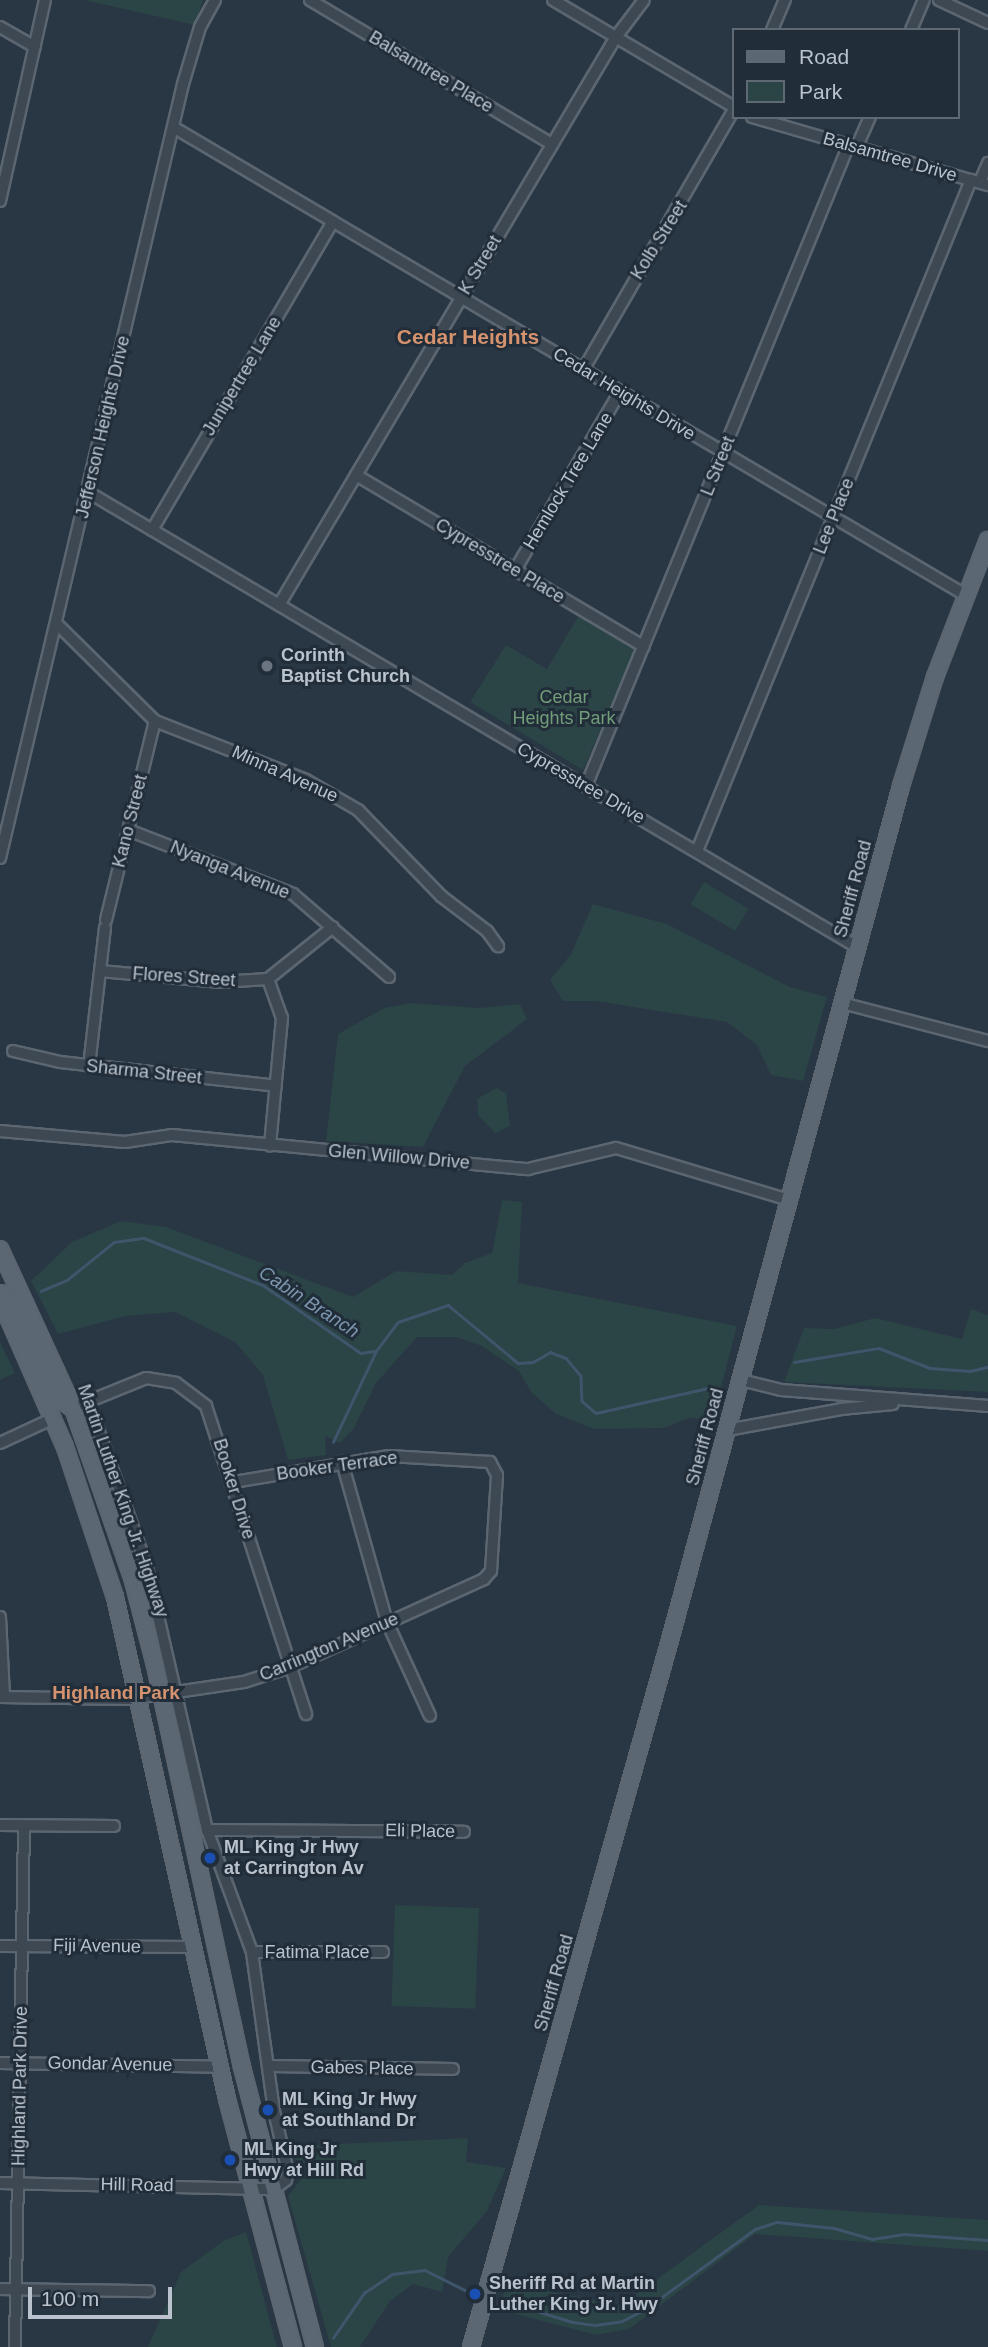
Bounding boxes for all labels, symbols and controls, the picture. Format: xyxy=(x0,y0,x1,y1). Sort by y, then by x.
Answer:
street label: Balsamtree Place xyxy=(365,26,497,118)
legend xyxy=(732,28,960,119)
text: Road xyxy=(799,45,849,68)
text: Park xyxy=(799,80,842,103)
street label: Balsamtree Drive xyxy=(821,128,959,186)
street label: Kolb Street xyxy=(626,197,692,283)
street label: K Street xyxy=(454,232,506,298)
street label: Junipertree Lane xyxy=(198,313,286,439)
district label: Cedar Heights xyxy=(397,324,539,350)
street label: Jefferson Heights Drive xyxy=(71,334,135,520)
street label: Cedar Heights Drive xyxy=(549,343,699,445)
street label: Hemlock Tree Lane xyxy=(518,408,618,554)
street label: L Street xyxy=(696,433,740,499)
street label: Lee Place xyxy=(809,475,859,557)
street label: Cypresstree Place xyxy=(431,514,569,608)
place label: Corinth Baptist Church xyxy=(281,645,410,688)
marker: Corinth Baptist Church xyxy=(259,658,275,674)
park label: Cedar Heights Park xyxy=(512,687,616,730)
street label: Cypresstree Drive xyxy=(513,738,649,828)
street label: Minna Avenue xyxy=(228,741,342,807)
street label: Kano Street xyxy=(108,772,152,870)
street label: Nyanga Avenue xyxy=(167,836,293,904)
street label: Sheriff Road xyxy=(830,838,876,940)
street label: Flores Street xyxy=(132,963,236,991)
street label: Sharma Street xyxy=(85,1055,203,1089)
street label: Glen Willow Drive xyxy=(327,1140,471,1174)
water label: Cabin Branch xyxy=(255,1261,363,1343)
street label: Martin Luther King Jr. Highway xyxy=(73,1382,173,1620)
street label: Sheriff Road xyxy=(682,1386,728,1488)
street label: Booker Drive xyxy=(208,1436,260,1542)
street label: Booker Terrace xyxy=(275,1447,399,1485)
street label: Carrington Avenue xyxy=(256,1608,402,1686)
district label: Highland Park xyxy=(52,1682,180,1704)
street label: Eli Place xyxy=(385,1820,455,1842)
place label: ML King Jr Hwy at Carrington Av xyxy=(224,1837,364,1880)
marker: ML King Jr Hwy at Carrington Av xyxy=(202,1850,218,1866)
street label: Sheriff Road xyxy=(530,1932,578,2034)
street label: Fiji Avenue xyxy=(52,1934,142,1958)
street label: Fatima Place xyxy=(264,1941,370,1963)
street label: Highland Park Drive xyxy=(8,2006,32,2166)
street label: Gondar Avenue xyxy=(47,2052,173,2076)
street label: Gabes Place xyxy=(310,2056,414,2080)
place label: ML King Jr Hwy at Southland Dr xyxy=(282,2089,417,2132)
marker: ML King Jr Hwy at Southland Dr xyxy=(260,2102,276,2118)
place label: ML King Jr Hwy at Hill Rd xyxy=(244,2139,364,2182)
marker: ML King Jr Hwy at Hill Rd xyxy=(222,2152,238,2168)
street label: Hill Road xyxy=(100,2174,174,2196)
place label: Sheriff Rd at Martin Luther King Jr. Hwy xyxy=(489,2273,658,2316)
scale bar xyxy=(32,2274,175,2318)
marker: Sheriff Rd at Martin Luther King Jr. Hwy xyxy=(467,2286,483,2302)
text: 100 m xyxy=(41,2287,99,2310)

